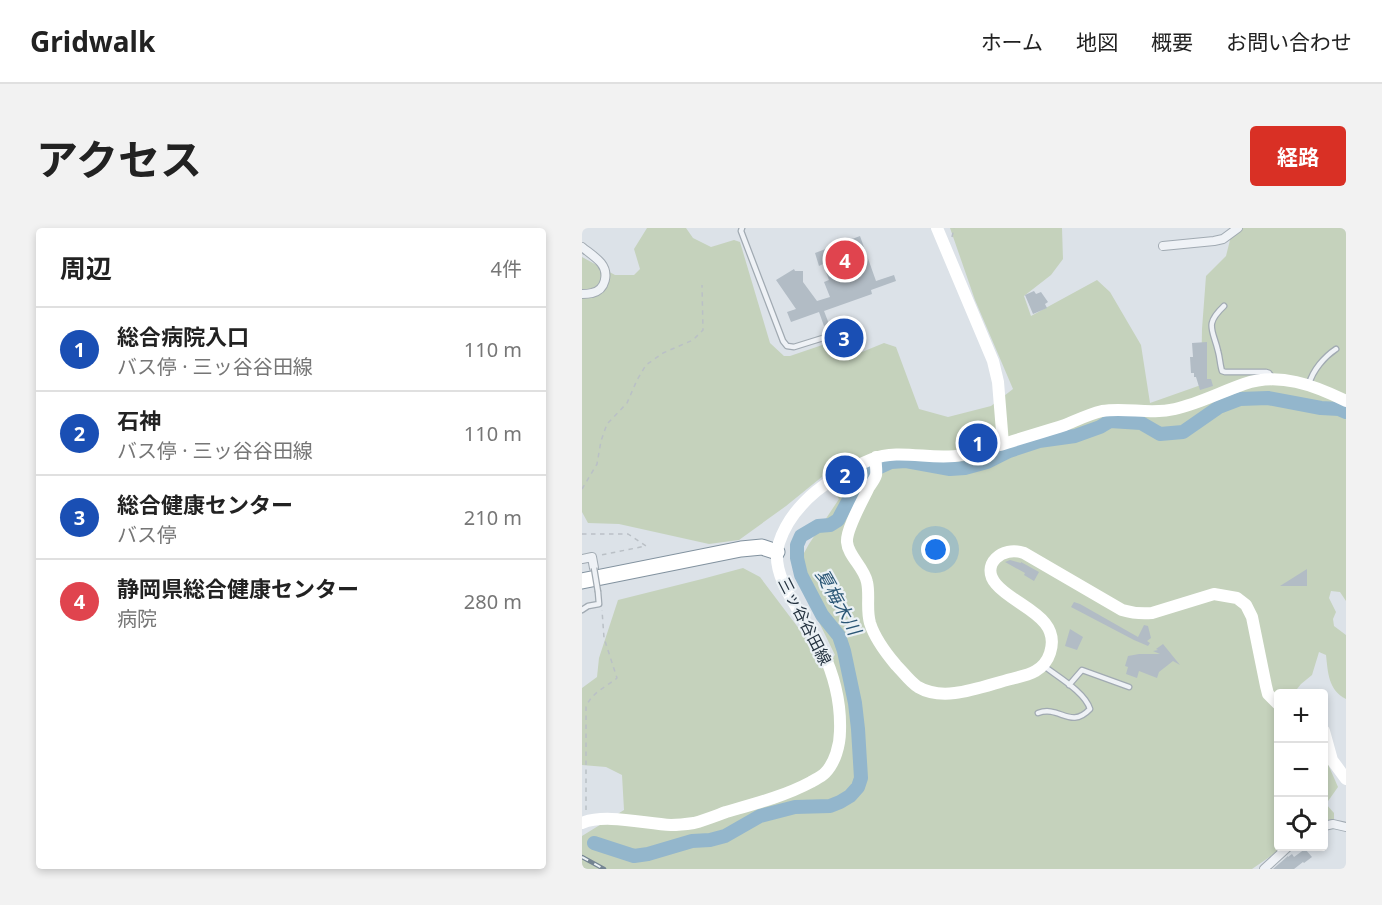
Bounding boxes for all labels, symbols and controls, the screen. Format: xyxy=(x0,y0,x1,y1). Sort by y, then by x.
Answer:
text: Gridwalk xyxy=(30,22,155,60)
text: ホーム xyxy=(981,28,1043,56)
text: 地図 xyxy=(1076,28,1118,56)
text: 概要 xyxy=(1151,28,1193,56)
text: お問い合わせ xyxy=(1226,28,1352,56)
button: 経路 xyxy=(1250,126,1346,186)
text: アクセス xyxy=(36,130,202,187)
pin: 4 xyxy=(826,237,864,282)
text: 周辺 xyxy=(60,250,112,286)
text: 4件 xyxy=(491,255,522,282)
pin: 3 xyxy=(824,316,864,360)
text: 総合病院入口 xyxy=(117,321,249,351)
text: 1 xyxy=(74,336,85,363)
text: 110 m xyxy=(464,336,522,363)
text: バス停 · 三ッ谷谷田線 xyxy=(117,353,313,380)
text: 石神 xyxy=(117,405,161,435)
text: 2 xyxy=(74,420,85,447)
text: 110 m xyxy=(464,420,522,447)
pin: 1 xyxy=(958,420,998,466)
text: バス停 · 三ッ谷谷田線 xyxy=(117,437,313,464)
pin: 2 xyxy=(826,452,864,498)
text: 総合健康センター xyxy=(117,489,293,519)
text: 3 xyxy=(74,504,85,531)
text: 210 m xyxy=(464,504,522,531)
text: バス停 xyxy=(117,521,177,548)
your location xyxy=(921,535,950,564)
water label: 夏梅木川 xyxy=(811,564,868,641)
text: 静岡県総合健康センター xyxy=(117,573,359,603)
street label: 三ッ谷谷田線 xyxy=(773,573,837,669)
text: 4 xyxy=(74,588,85,615)
text: 280 m xyxy=(464,588,522,615)
text: 病院 xyxy=(117,605,157,632)
map controls xyxy=(1274,689,1328,851)
button: + xyxy=(1274,689,1328,743)
button: − xyxy=(1274,743,1328,797)
button: locate xyxy=(1274,797,1328,851)

